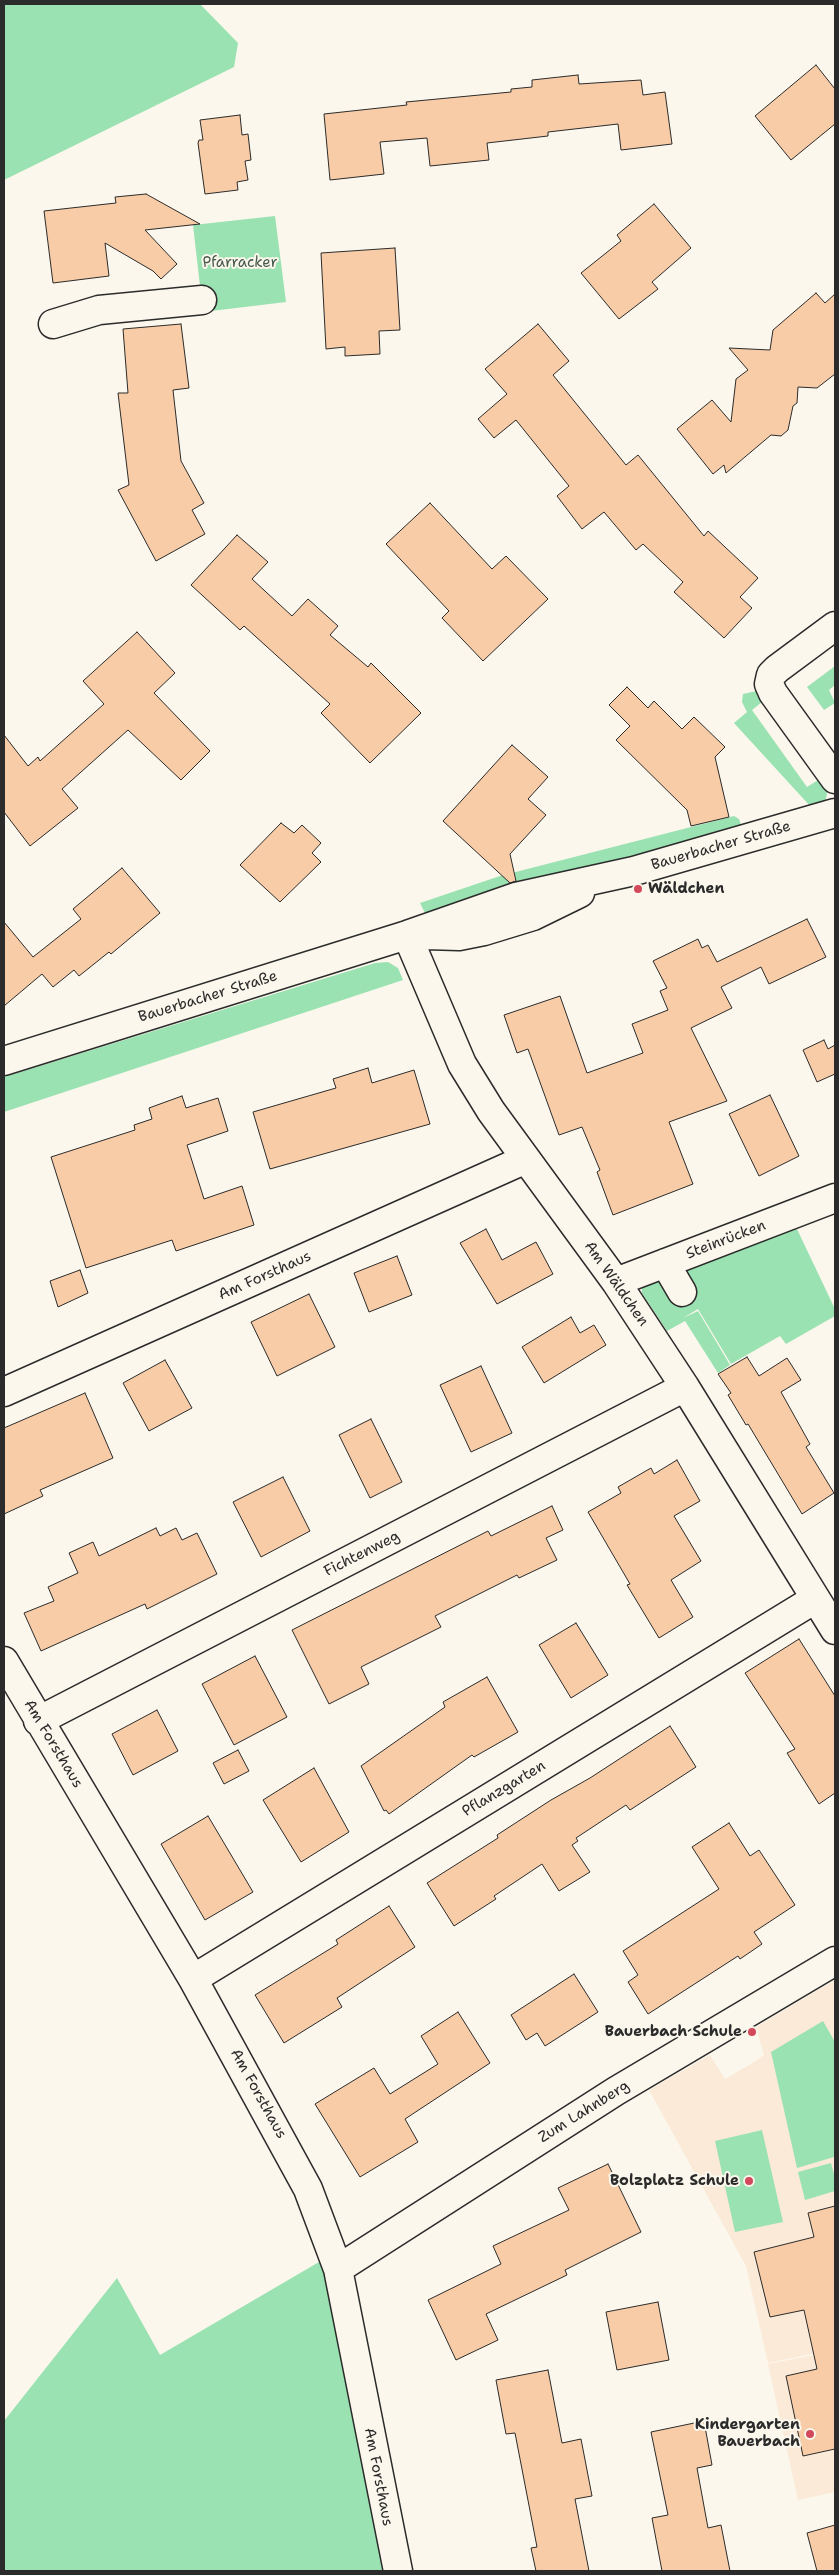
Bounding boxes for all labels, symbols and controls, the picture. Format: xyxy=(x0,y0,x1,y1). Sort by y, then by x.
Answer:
park label: Pfarracker xyxy=(202,254,278,272)
street label: Bauerbacher Straße xyxy=(649,817,793,875)
place label: Wäldchen xyxy=(648,880,724,898)
marker: Wäldchen xyxy=(632,883,644,895)
street label: Bauerbacher Straße xyxy=(136,967,280,1027)
street label: Steinrücken xyxy=(684,1217,768,1263)
street label: Am Wäldchen xyxy=(580,1238,652,1330)
street label: Am Forsthaus xyxy=(216,1248,314,1304)
street label: Fichtenweg xyxy=(321,1527,403,1581)
street label: Am Forsthaus xyxy=(20,1697,86,1791)
street label: Pflanzgarten xyxy=(459,1757,549,1821)
place label: Bauerbach Schule xyxy=(605,2023,742,2041)
marker: Bauerbach Schule xyxy=(746,2026,758,2038)
street label: Am Forsthaus xyxy=(226,2046,290,2142)
street label: Zum Lahnberg xyxy=(535,2077,633,2147)
place label: Bolzplatz Schule xyxy=(610,2172,739,2190)
marker: Bolzplatz Schule xyxy=(743,2175,755,2187)
place label: Kindergarten Bauerbach xyxy=(695,2416,800,2451)
street label: Am Forsthaus xyxy=(360,2426,396,2528)
marker: Kindergarten Bauerbach xyxy=(804,2428,816,2440)

